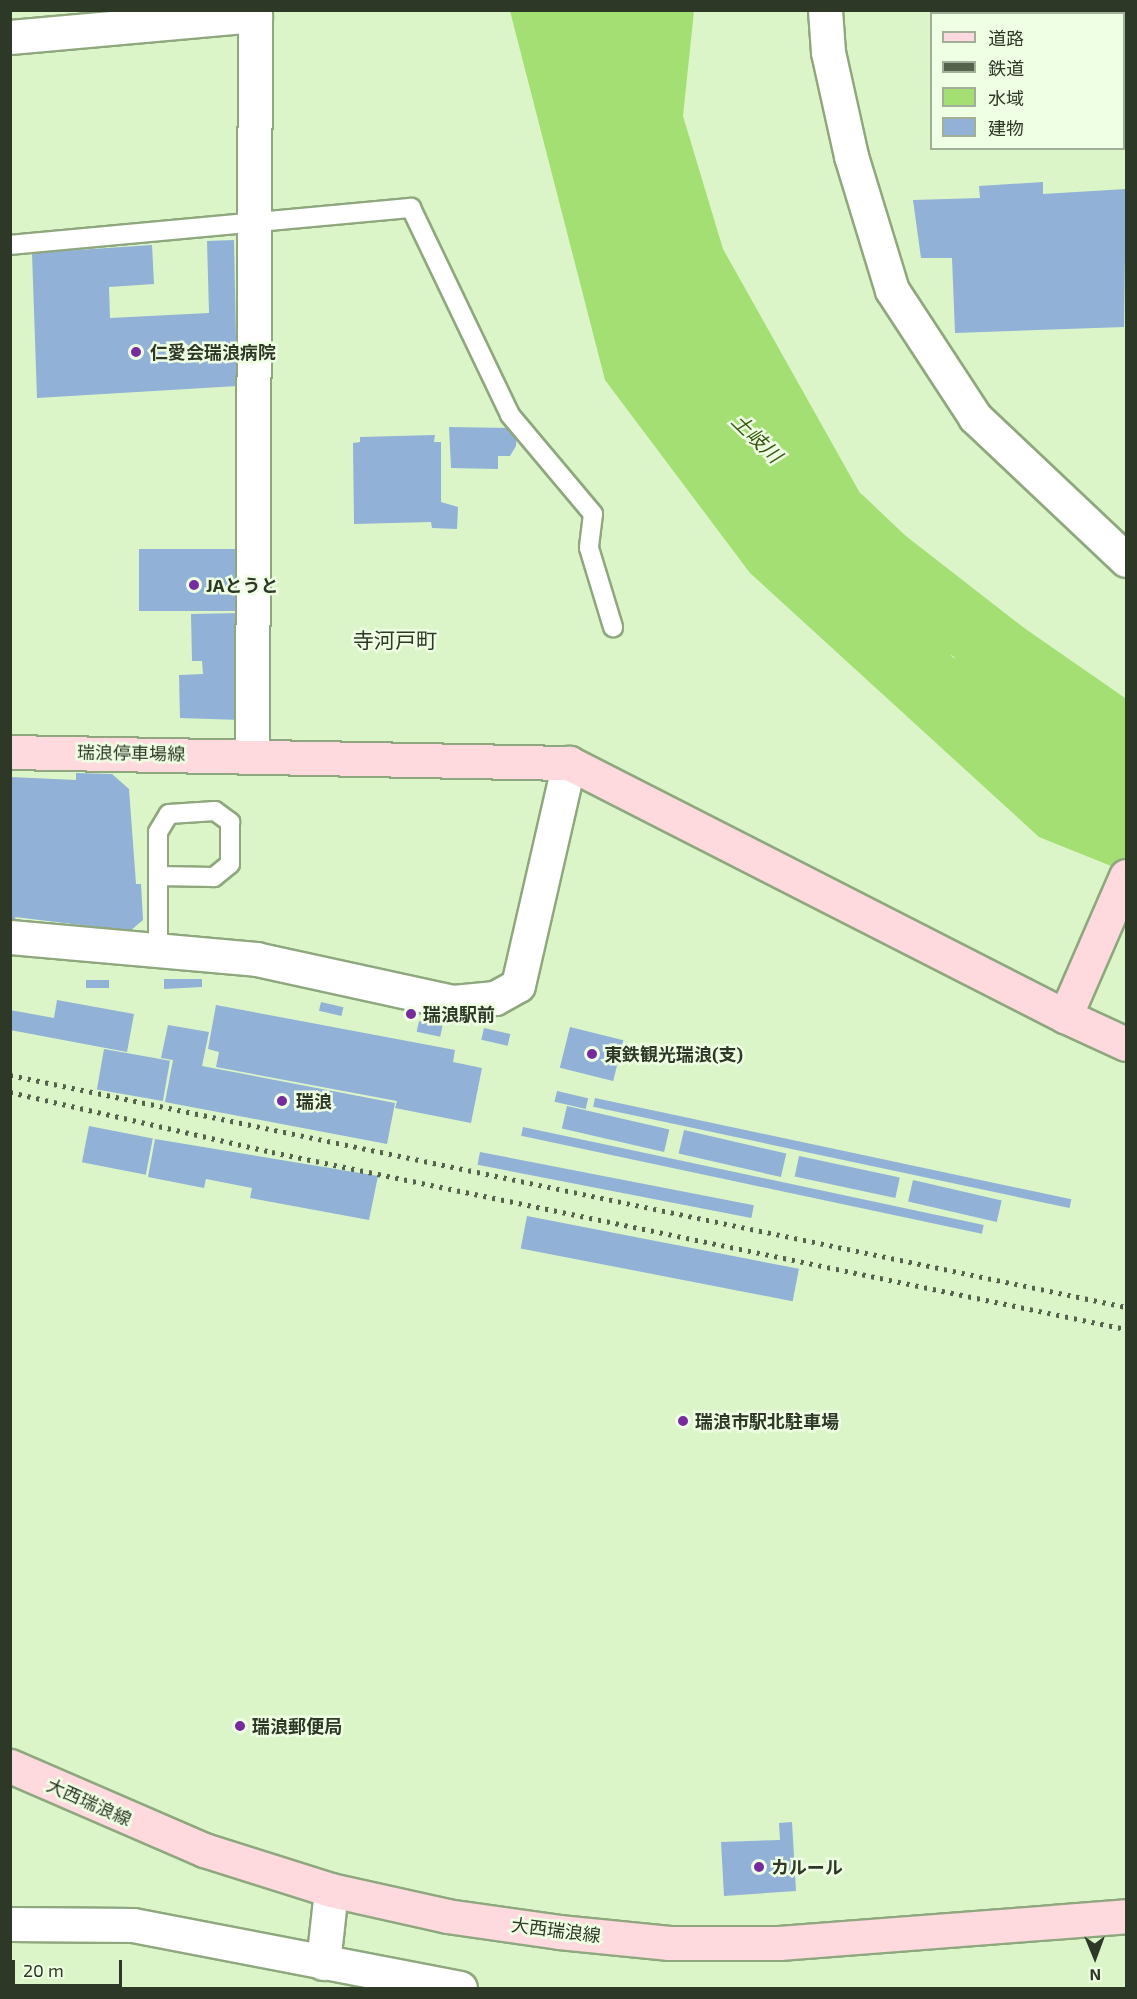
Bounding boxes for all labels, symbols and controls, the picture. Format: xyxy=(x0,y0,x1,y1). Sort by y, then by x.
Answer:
legend xyxy=(930,12,1125,150)
text: 道路 xyxy=(988,27,1024,49)
text: 鉄道 xyxy=(988,57,1024,79)
text: 水域 xyxy=(988,87,1024,109)
text: 建物 xyxy=(988,117,1024,139)
place label: 仁愛会瑞浪病院 xyxy=(150,341,276,363)
marker: 仁愛会瑞浪病院 xyxy=(127,343,145,361)
water label: 土岐川 xyxy=(727,409,787,467)
place label: JAとうと xyxy=(206,574,278,596)
marker: JAとうと xyxy=(187,578,201,592)
district label: 寺河戸町 xyxy=(353,627,437,653)
street label: 瑞浪停車場線 xyxy=(77,741,185,765)
place label: 瑞浪駅前 xyxy=(423,1003,495,1025)
marker: 瑞浪駅前 xyxy=(404,1007,418,1021)
place label: 東鉄観光瑞浪(支) xyxy=(604,1043,743,1065)
marker: 東鉄観光瑞浪(支) xyxy=(585,1047,599,1061)
place label: 瑞浪 xyxy=(296,1090,332,1112)
marker: 瑞浪 xyxy=(273,1092,291,1110)
place label: 瑞浪市駅北駐車場 xyxy=(695,1410,839,1432)
marker: 瑞浪市駅北駐車場 xyxy=(676,1414,690,1428)
place label: 瑞浪郵便局 xyxy=(252,1715,342,1737)
marker: 瑞浪郵便局 xyxy=(233,1719,247,1733)
street label: 大西瑞浪線 xyxy=(43,1774,135,1830)
place label: カルール xyxy=(771,1856,843,1878)
marker: カルール xyxy=(752,1860,766,1874)
street label: 大西瑞浪線 xyxy=(510,1914,602,1946)
north arrow xyxy=(1065,1927,1125,1987)
scale bar xyxy=(15,1948,124,1986)
text: 20 m xyxy=(23,1959,64,1981)
text: N xyxy=(1089,1966,1101,1985)

